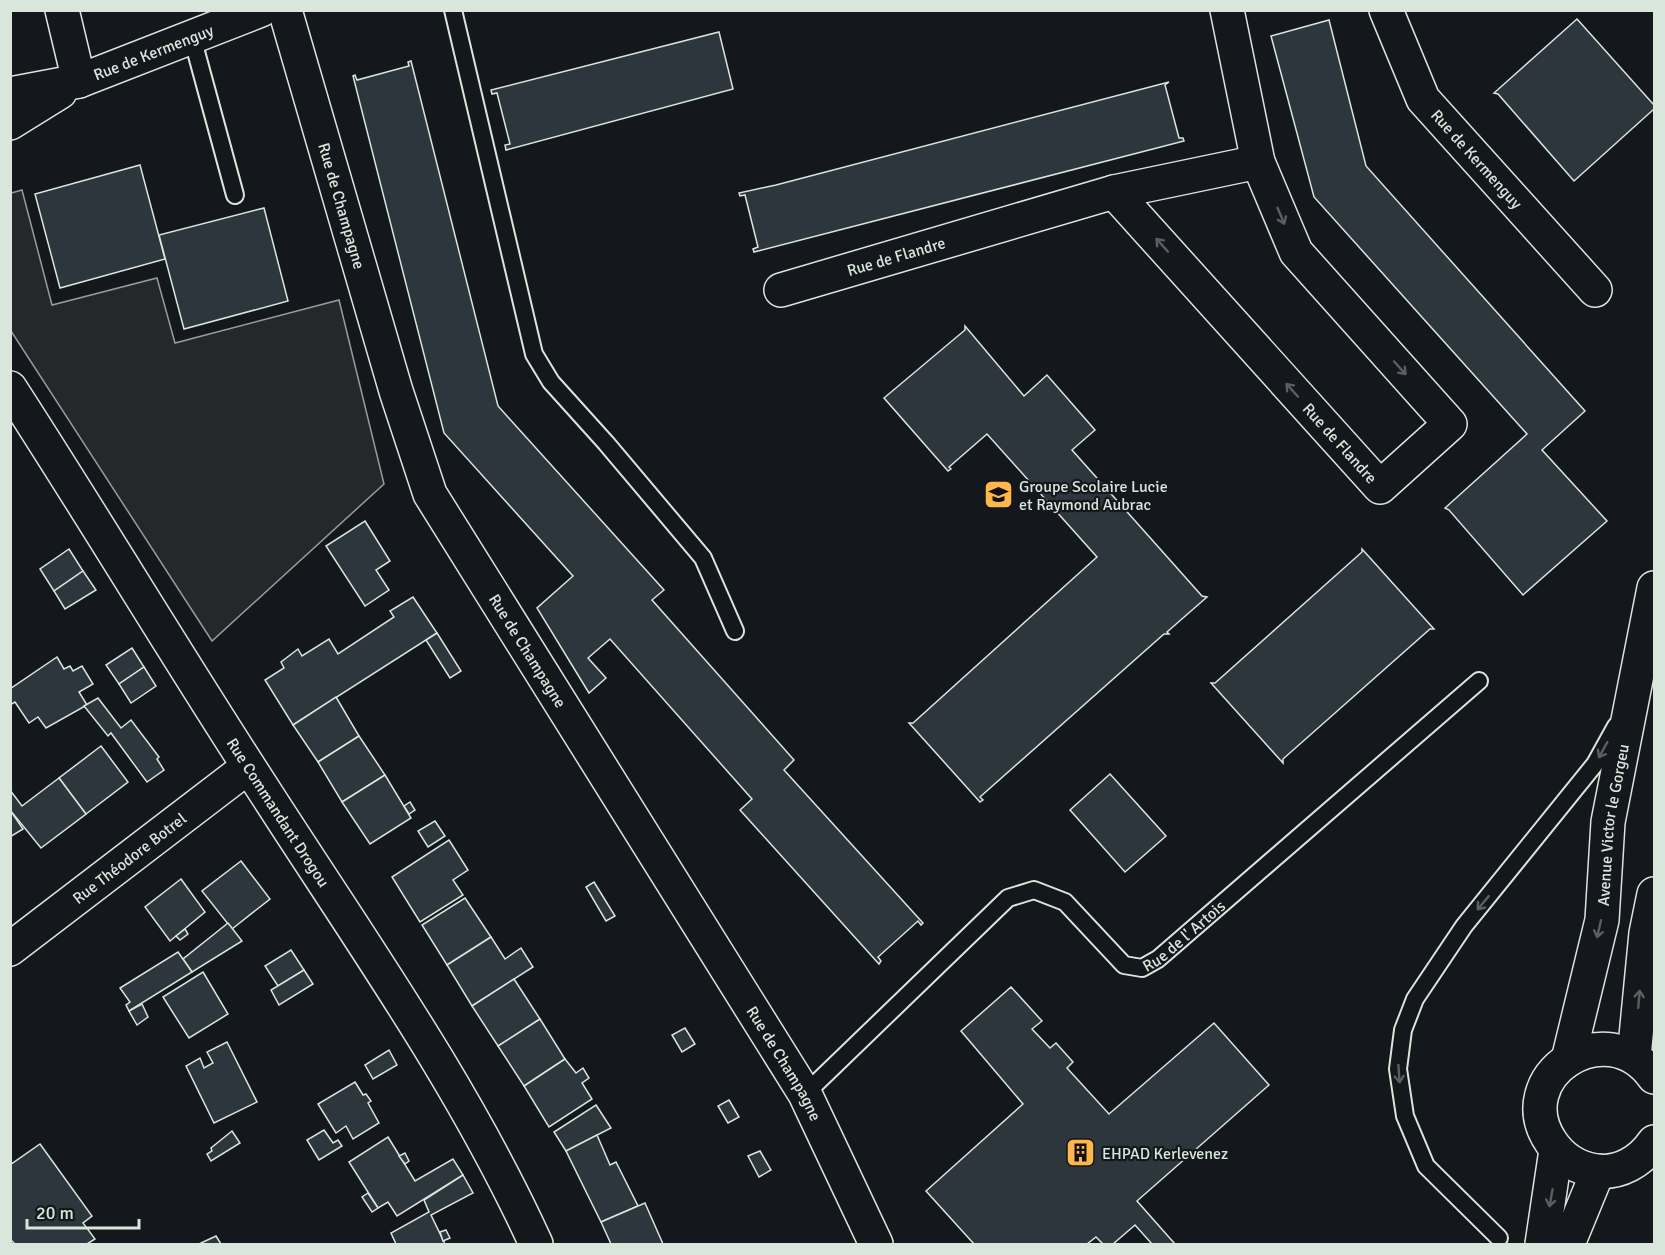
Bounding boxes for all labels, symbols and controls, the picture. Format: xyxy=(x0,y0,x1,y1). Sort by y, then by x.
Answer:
street label: Rue de Kermenguy xyxy=(91,20,217,85)
street label: Rue de Kermenguy xyxy=(1426,106,1526,214)
street label: Rue de Champagne xyxy=(313,141,369,272)
one-way arrow xyxy=(1276,206,1287,225)
street label: Rue de Flandre xyxy=(845,233,948,281)
one-way arrow xyxy=(1155,238,1169,253)
one-way arrow xyxy=(1393,360,1407,375)
one-way arrow xyxy=(1285,383,1299,398)
street label: Rue de Flandre xyxy=(1298,399,1381,488)
place label: Groupe Scolaire Lucie et Raymond Aubrac xyxy=(1019,477,1168,515)
school or university icon: Groupe Scolaire Lucie et Raymond Aubrac xyxy=(982,479,1014,511)
street label: Rue de Champagne xyxy=(484,590,570,712)
street label: Rue Commandant Drogou xyxy=(222,734,333,891)
one-way arrow xyxy=(1597,741,1608,759)
street label: Avenue Victor le Gorgeu xyxy=(1594,742,1634,907)
street label: Rue Théodore Botrel xyxy=(69,809,191,909)
one-way arrow xyxy=(1476,895,1489,911)
street label: Rue de l' Artois xyxy=(1139,896,1230,977)
one-way arrow xyxy=(1593,919,1605,938)
one-way arrow xyxy=(1634,990,1645,1010)
street label: Rue de Champagne xyxy=(742,1003,825,1124)
one-way arrow xyxy=(1394,1064,1405,1083)
building icon: EHPAD Kerlevenez xyxy=(1065,1137,1097,1169)
place label: EHPAD Kerlevenez xyxy=(1102,1144,1228,1164)
one-way arrow xyxy=(1545,1187,1556,1207)
scale bar xyxy=(27,1192,140,1230)
text: 20 m xyxy=(36,1202,74,1224)

